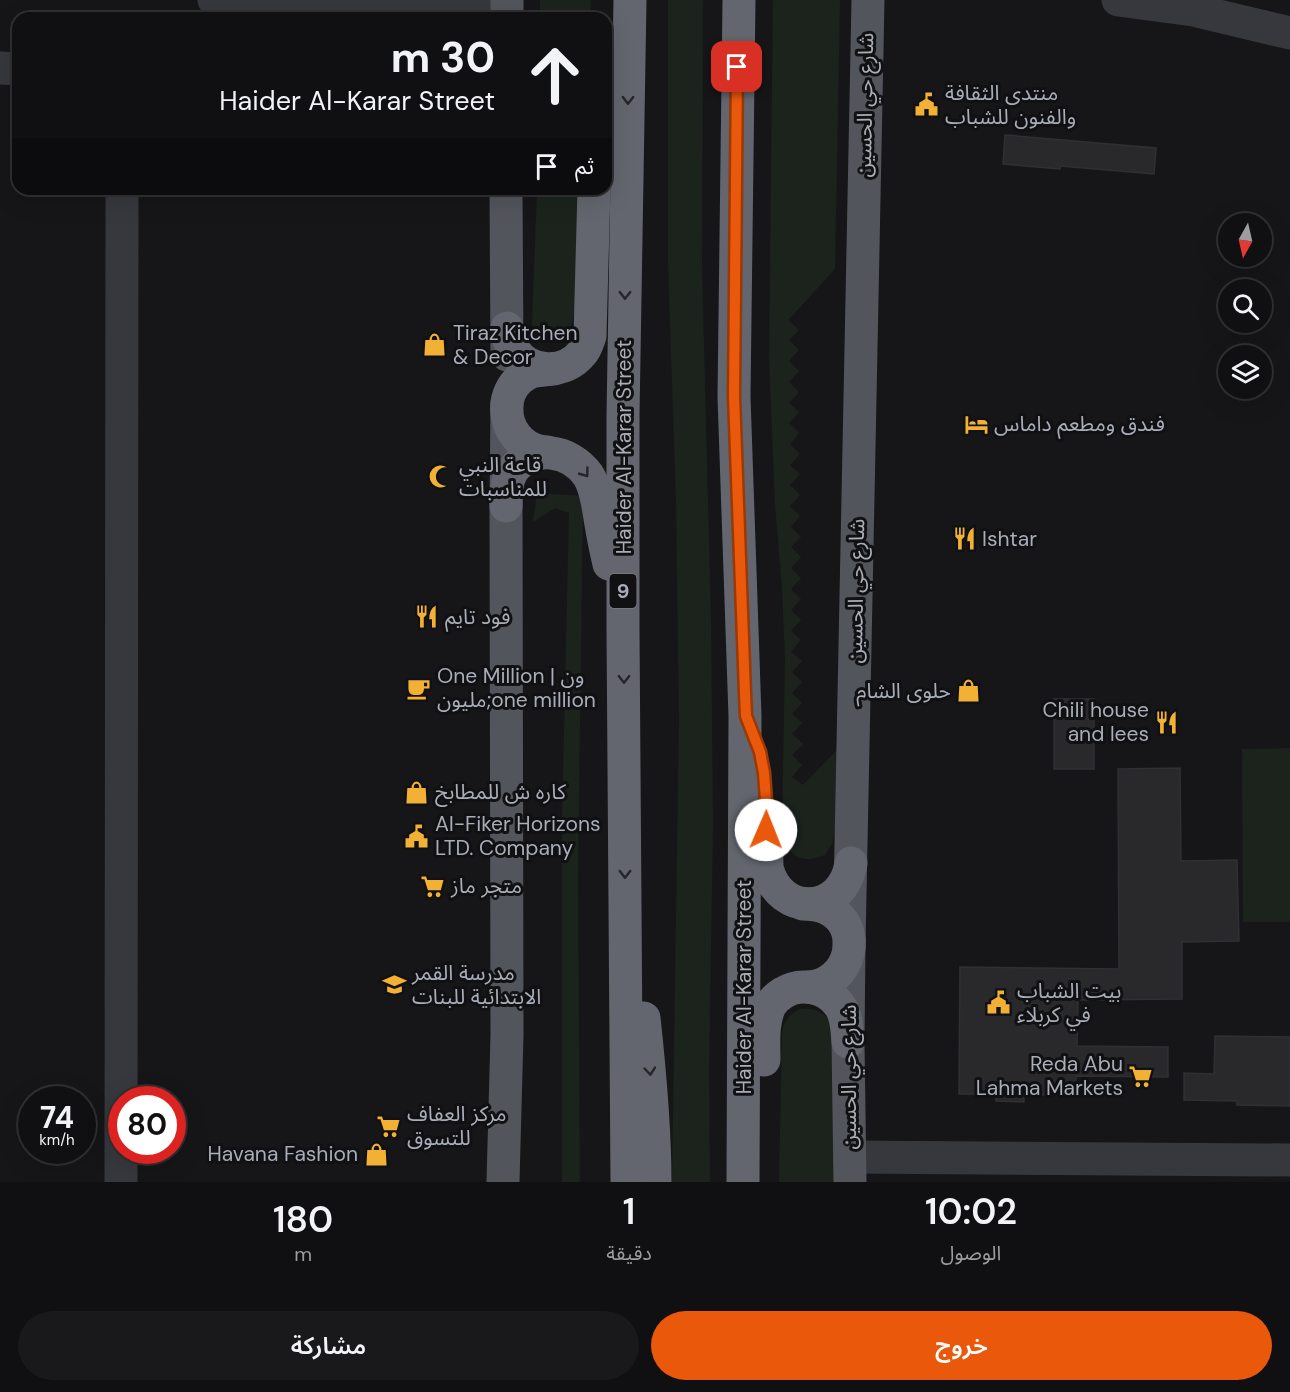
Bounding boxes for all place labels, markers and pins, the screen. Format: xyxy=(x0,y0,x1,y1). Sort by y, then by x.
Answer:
pin xyxy=(711,41,762,92)
place label: منتدى الثقافة والفنون للشباب xyxy=(945,79,1076,131)
public building icon: منتدى الثقافة والفنون للشباب xyxy=(914,92,940,118)
place label: Tiraz Kitchen & Decor xyxy=(453,319,578,371)
shop icon: Tiraz Kitchen & Decor xyxy=(422,332,448,358)
place label: فندق ومطعم داماس xyxy=(994,410,1165,439)
hotel icon: فندق ومطعم داماس xyxy=(963,411,989,437)
place label: قاعة النبي للمناسبات xyxy=(459,451,547,503)
mosque icon: قاعة النبي للمناسبات xyxy=(428,464,454,490)
place label: Ishtar xyxy=(982,525,1037,553)
restaurant icon: Ishtar xyxy=(951,526,977,552)
place label: فود تايم xyxy=(445,603,510,632)
restaurant icon: فود تايم xyxy=(414,604,440,630)
place label: One Million | ون مليون;one million xyxy=(437,662,596,714)
cafe icon: One Million | ون مليون;one million xyxy=(406,675,432,701)
place label: حلوى الشام xyxy=(856,677,951,707)
shop icon: حلوى الشام xyxy=(956,678,982,704)
place label: Chili house and lees xyxy=(1042,696,1149,748)
restaurant icon: Chili house and lees xyxy=(1154,709,1180,735)
place label: كاره ش للمطابخ xyxy=(435,778,566,807)
shop icon: كاره ش للمطابخ xyxy=(404,779,430,805)
place label: Al-Fiker Horizons LTD. Company xyxy=(435,810,601,862)
public building icon: Al-Fiker Horizons LTD. Company xyxy=(404,823,430,849)
place label: متجر ماز xyxy=(450,872,522,900)
supermarket icon: متجر ماز xyxy=(420,873,446,899)
place label: مدرسة القمر الابتدائية للبنات xyxy=(411,959,541,1011)
school or university icon: مدرسة القمر الابتدائية للبنات xyxy=(381,972,407,998)
place label: بيت الشباب في كربلاء xyxy=(1017,977,1122,1031)
public building icon: بيت الشباب في كربلاء xyxy=(986,990,1012,1016)
place label: Reda Abu Lahma Markets xyxy=(976,1050,1123,1102)
supermarket icon: Reda Abu Lahma Markets xyxy=(1128,1063,1154,1089)
place label: مركز العفاف للتسوق xyxy=(407,1100,507,1152)
supermarket icon: مركز العفاف للتسوق xyxy=(376,1113,402,1139)
place label: Havana Fashion xyxy=(208,1140,358,1168)
shop icon: Havana Fashion xyxy=(363,1141,389,1167)

